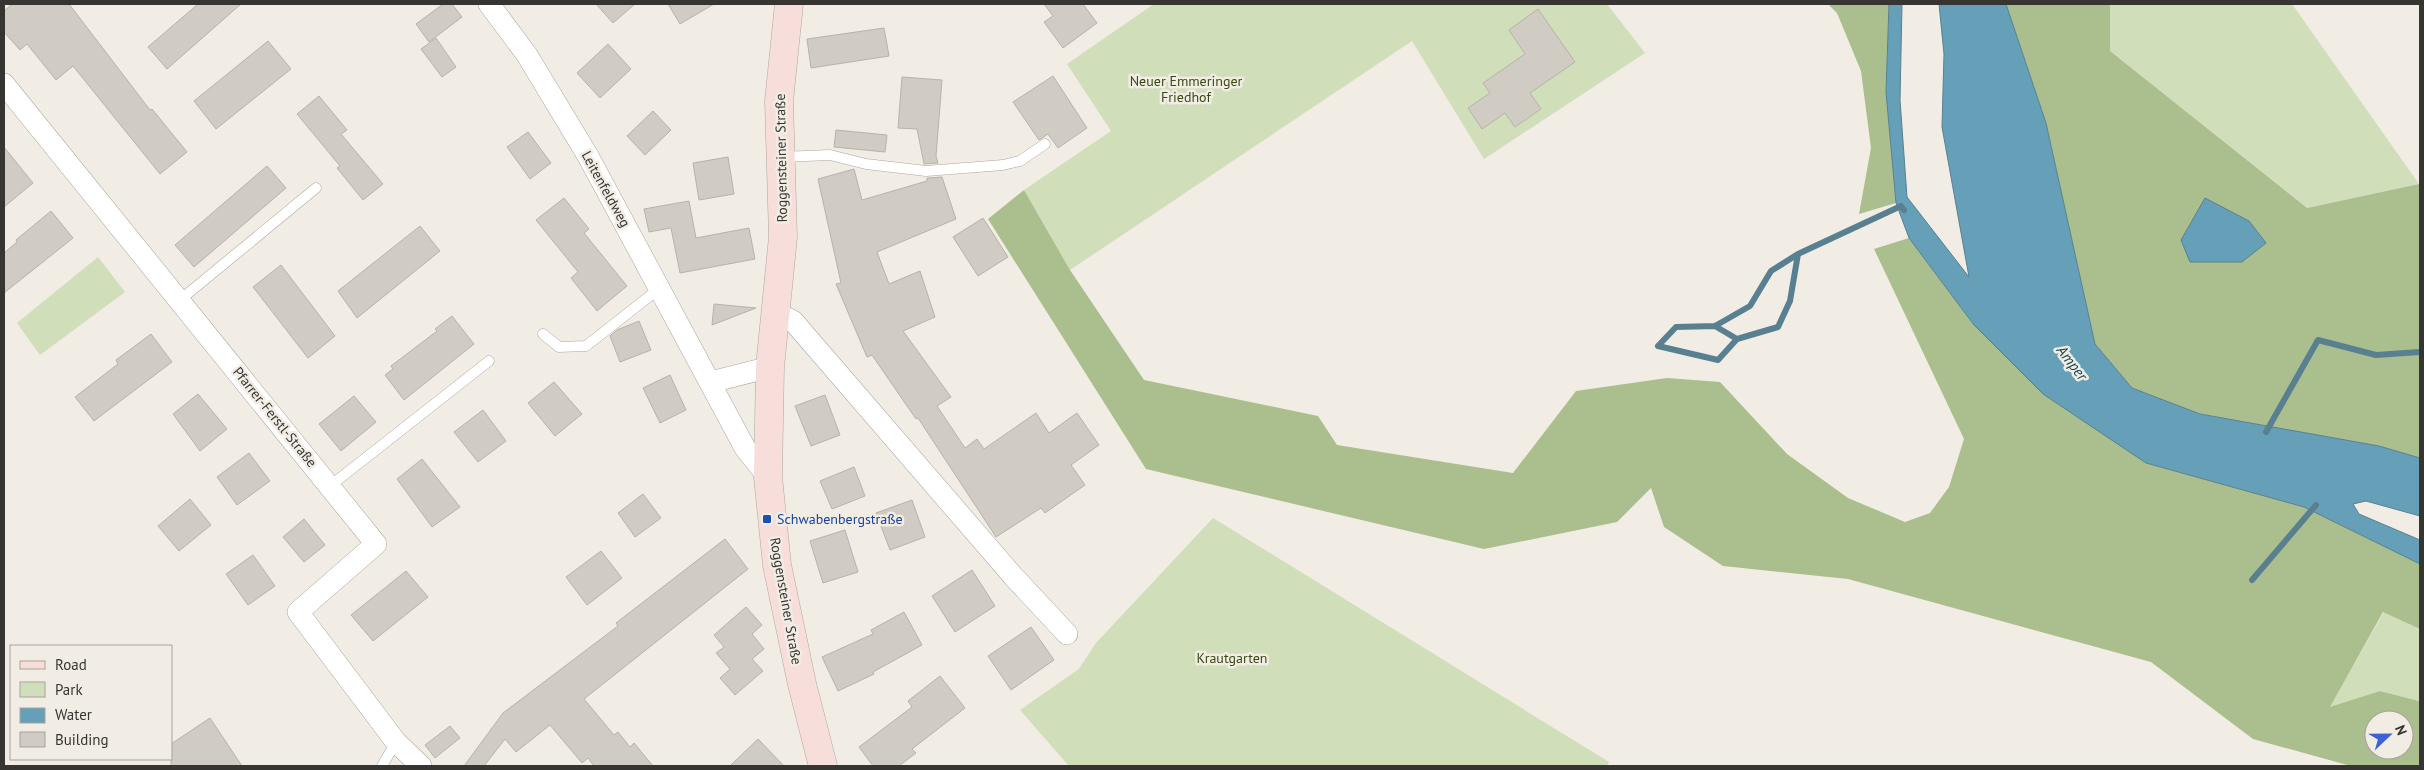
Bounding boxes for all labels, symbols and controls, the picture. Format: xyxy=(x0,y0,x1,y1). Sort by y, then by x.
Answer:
park label: Neuer Emmeringer Friedhof xyxy=(1130,72,1243,106)
street label: Roggensteiner Straße xyxy=(771,93,791,223)
street label: Leitenfeldweg xyxy=(578,148,634,230)
water label: Amper xyxy=(2052,341,2093,385)
street label: Pfarrer-Ferstl-Straße xyxy=(229,363,321,471)
place label: Schwabenbergstraße xyxy=(777,510,903,528)
marker: Schwabenbergstraße xyxy=(761,513,773,525)
street label: Roggensteiner Straße xyxy=(766,536,806,666)
legend xyxy=(10,645,172,760)
park label: Krautgarten xyxy=(1197,649,1268,667)
text: Road xyxy=(55,655,87,674)
text: Park xyxy=(55,680,83,699)
text: Water xyxy=(55,705,92,724)
north arrow xyxy=(2364,710,2414,760)
text: N xyxy=(2391,722,2411,738)
text: Building xyxy=(55,730,109,749)

